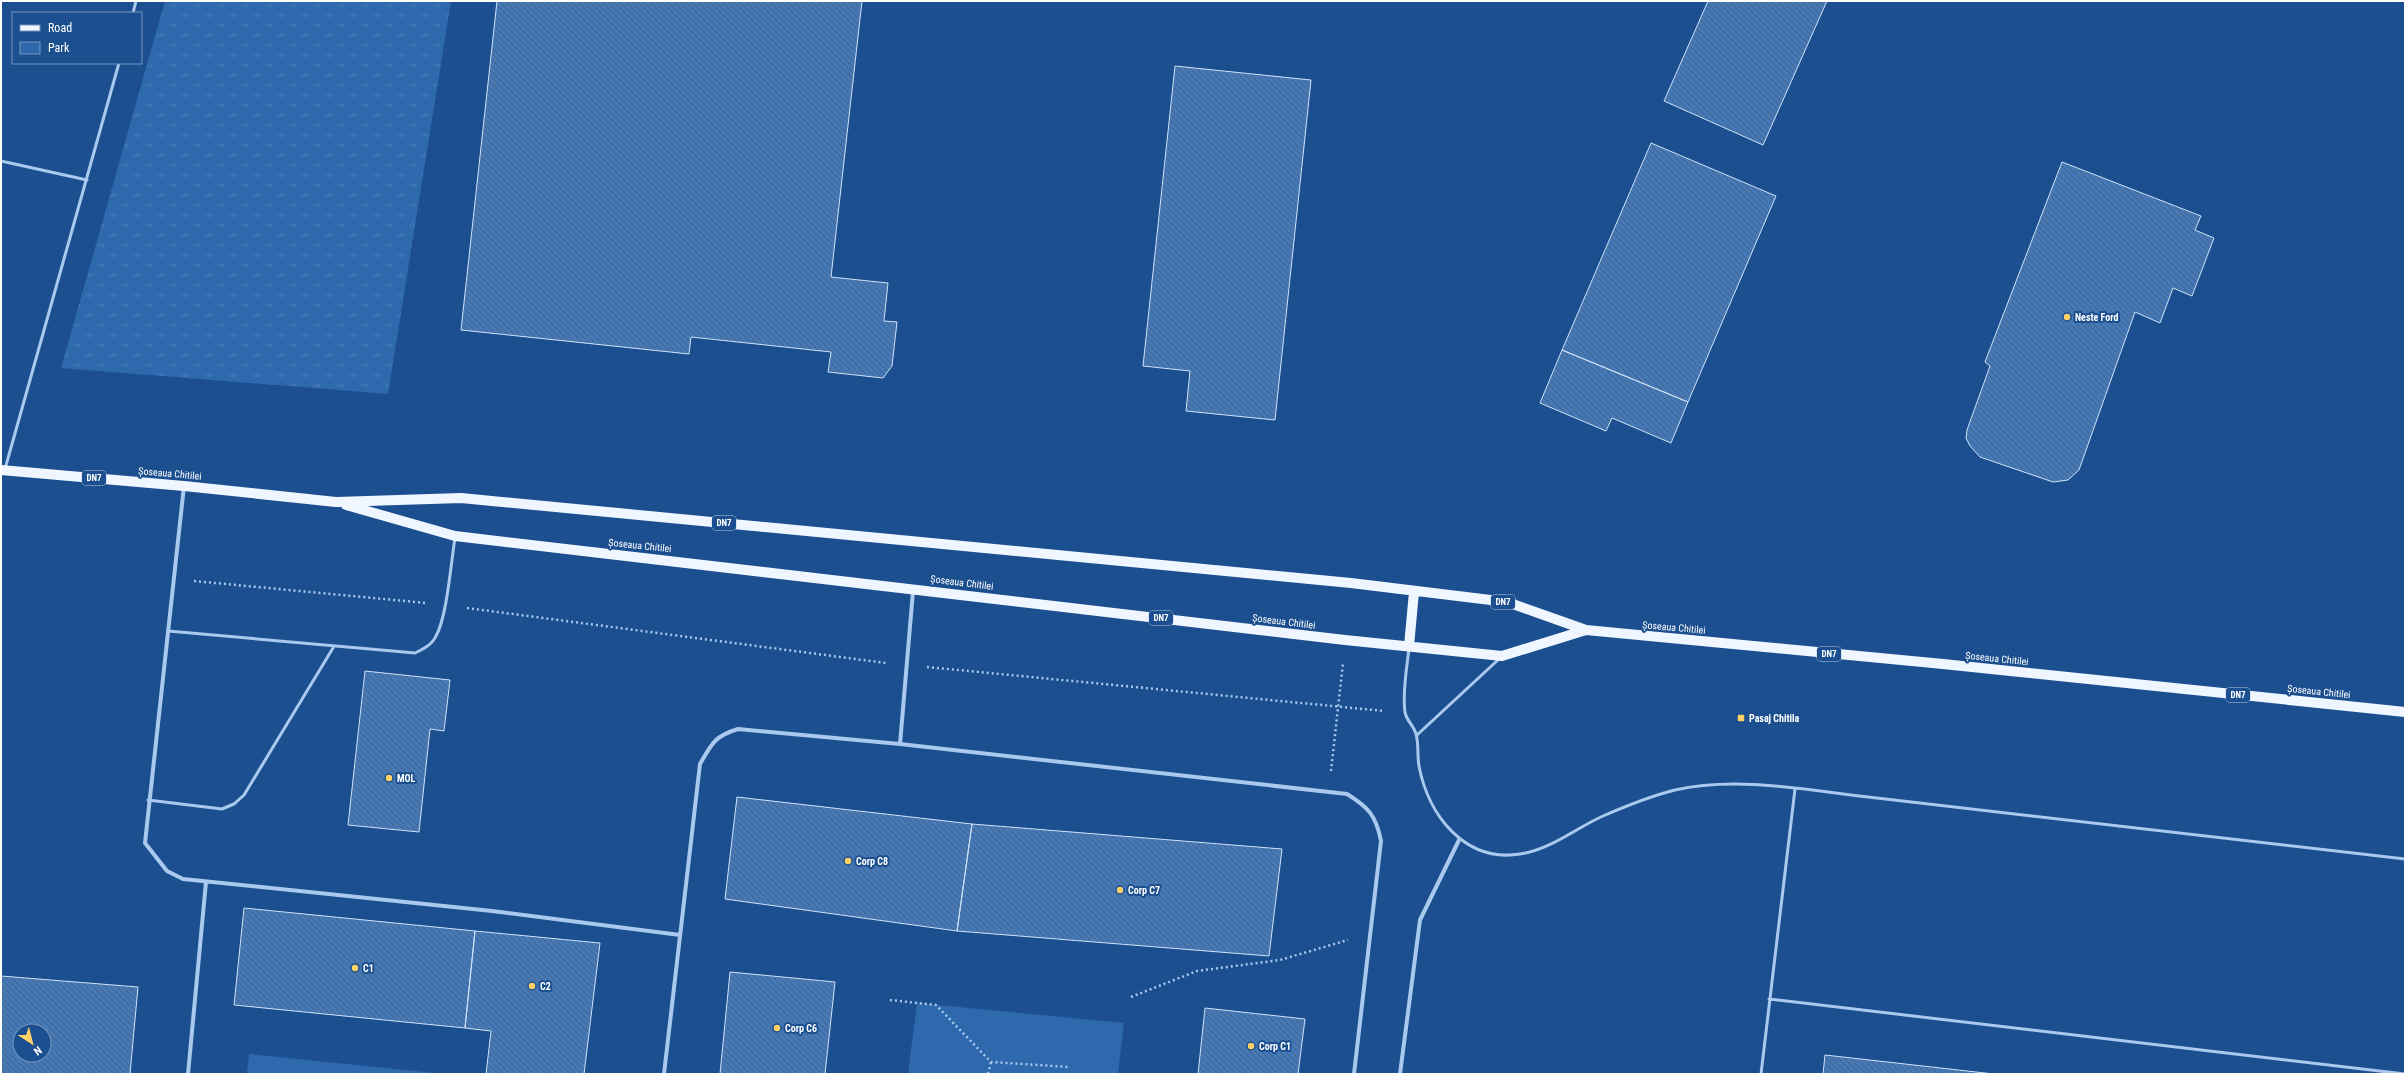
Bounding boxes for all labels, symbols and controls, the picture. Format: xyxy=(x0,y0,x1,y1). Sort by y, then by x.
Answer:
legend xyxy=(12,12,142,64)
text: Road xyxy=(48,21,72,35)
text: Park xyxy=(48,41,70,55)
marker: Neste Ford xyxy=(2062,312,2072,322)
place label: Neste Ford xyxy=(2075,312,2118,323)
street label: Șoseaua Chitilei xyxy=(138,465,202,483)
road number: DN7 xyxy=(82,471,106,485)
road number: DN7 xyxy=(712,516,736,530)
street label: Șoseaua Chitilei xyxy=(608,537,672,555)
street label: Șoseaua Chitilei xyxy=(930,573,994,593)
road number: DN7 xyxy=(1491,595,1515,609)
road number: DN7 xyxy=(1149,611,1173,625)
street label: Șoseaua Chitilei xyxy=(1252,612,1316,632)
street label: Șoseaua Chitilei xyxy=(1642,619,1706,637)
road number: DN7 xyxy=(1817,647,1841,661)
street label: Șoseaua Chitilei xyxy=(1965,650,2029,668)
street label: Șoseaua Chitilei xyxy=(2287,683,2351,701)
road number: DN7 xyxy=(2226,688,2250,702)
marker: Pasaj Chitila xyxy=(1736,713,1746,723)
place label: Pasaj Chitila xyxy=(1749,713,1800,724)
marker: MOL xyxy=(384,773,394,783)
place label: MOL xyxy=(397,773,416,784)
marker: Corp C8 xyxy=(843,856,853,866)
place label: Corp C8 xyxy=(856,856,888,867)
marker: Corp C7 xyxy=(1115,885,1125,895)
place label: Corp C7 xyxy=(1128,885,1160,896)
marker: C1 xyxy=(350,963,360,973)
place label: C1 xyxy=(363,963,374,974)
marker: C2 xyxy=(527,981,537,991)
place label: C2 xyxy=(540,981,551,992)
north arrow xyxy=(12,1023,52,1063)
marker: Corp C6 xyxy=(772,1023,782,1033)
place label: Corp C6 xyxy=(785,1023,817,1034)
marker: Corp C1 xyxy=(1246,1041,1256,1051)
place label: Corp C1 xyxy=(1259,1041,1291,1052)
text: N xyxy=(31,1043,44,1058)

